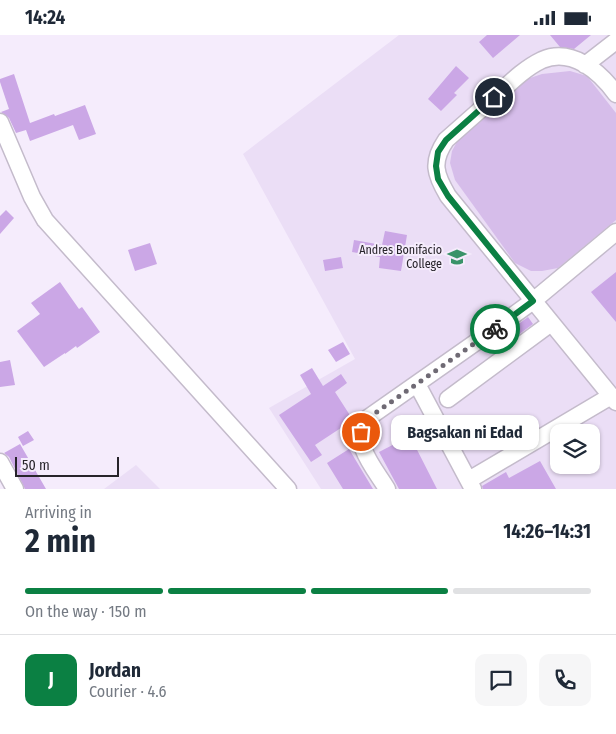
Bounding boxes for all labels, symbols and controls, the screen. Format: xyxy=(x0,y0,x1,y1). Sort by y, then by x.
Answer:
text: 14:24 xyxy=(25,6,65,29)
pin xyxy=(473,76,515,118)
icon: home xyxy=(480,83,508,111)
place label: Andres Bonifacio College xyxy=(359,243,442,271)
school or university icon: Andres Bonifacio College xyxy=(446,246,468,268)
courier xyxy=(470,304,520,354)
icon: bike xyxy=(481,315,509,343)
pin xyxy=(340,411,382,453)
callout: Bagsakan ni Edad xyxy=(391,415,538,449)
icon: bag xyxy=(347,418,375,446)
text: Bagsakan ni Edad xyxy=(407,423,523,442)
map controls xyxy=(550,424,600,474)
button: layers xyxy=(550,424,600,474)
scale bar xyxy=(15,454,119,477)
text: 50 m xyxy=(22,457,50,474)
text: Arriving in xyxy=(25,503,92,522)
text: 14:26–14:31 xyxy=(503,520,591,543)
text: 2 min xyxy=(25,522,96,560)
text: On the way · 150 m xyxy=(25,602,146,621)
button: chat xyxy=(475,654,527,706)
button: phone xyxy=(539,654,591,706)
text: Jordan xyxy=(89,659,141,682)
text: J xyxy=(48,668,54,691)
text: Courier · 4.6 xyxy=(89,682,167,701)

